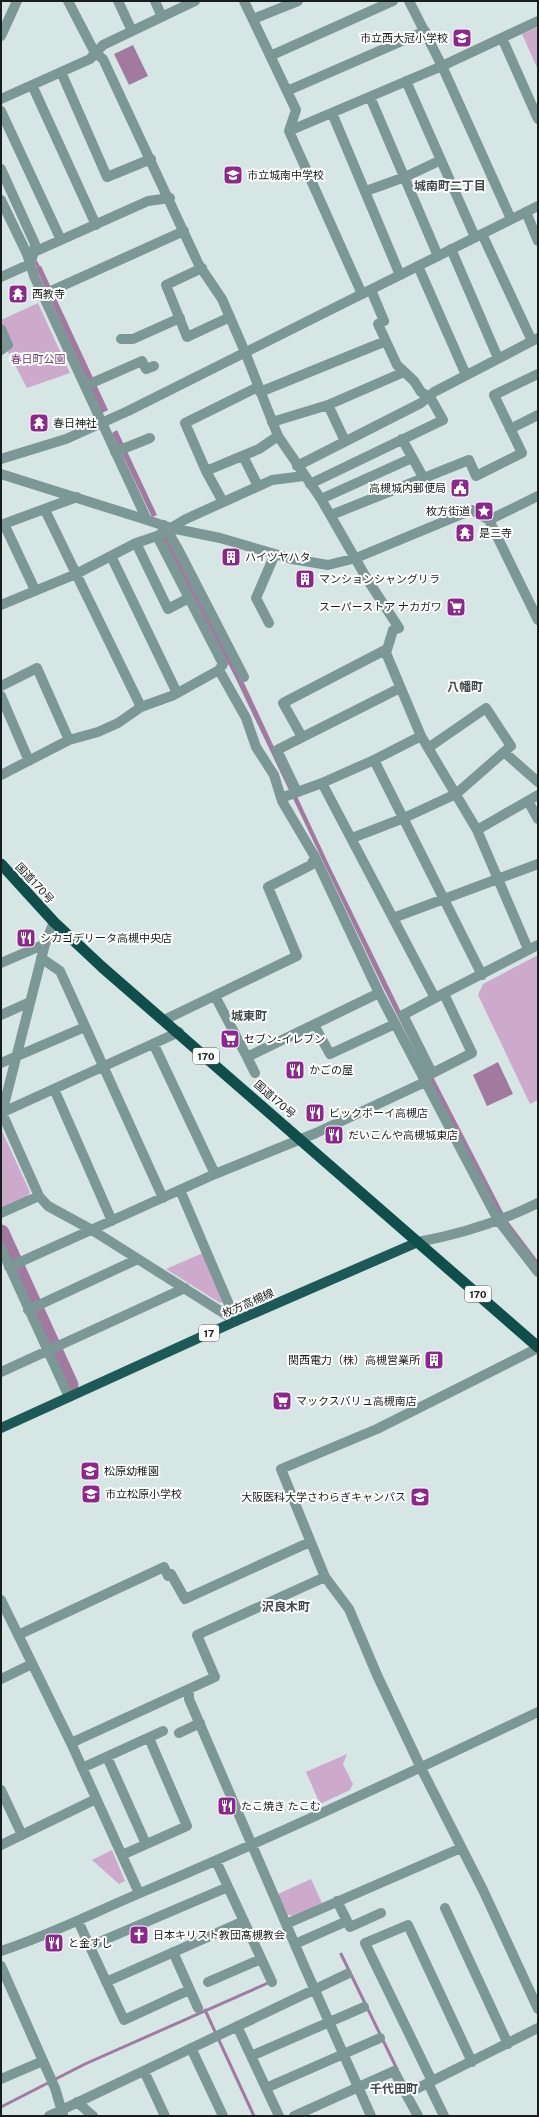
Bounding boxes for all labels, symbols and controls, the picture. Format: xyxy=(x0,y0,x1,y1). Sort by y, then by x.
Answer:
school or university icon: 市立西大冠小学校 xyxy=(451,27,473,49)
place label: 市立西大冠小学校 xyxy=(360,32,448,44)
school or university icon: 市立城南中学校 xyxy=(222,164,244,186)
place label: 市立城南中学校 xyxy=(247,169,324,181)
district label: 城南町二丁目 xyxy=(414,179,486,193)
temple icon: 西教寺 xyxy=(7,283,29,305)
place label: 西教寺 xyxy=(32,288,65,300)
park label: 春日町公園 xyxy=(11,353,66,365)
temple icon: 春日神社 xyxy=(28,412,50,434)
place label: 春日神社 xyxy=(53,417,97,429)
public building icon: 高槻城内郵便局 xyxy=(449,477,471,499)
place label: 高槻城内郵便局 xyxy=(369,482,446,494)
place icon: 枚方街道 xyxy=(473,500,495,522)
place label: 枚方街道 xyxy=(426,505,470,517)
temple icon: 是三寺 xyxy=(454,522,476,544)
place label: 是三寺 xyxy=(479,527,512,539)
building icon: ハイツヤハタ xyxy=(220,546,242,568)
place label: ハイツヤハタ xyxy=(245,551,311,563)
building icon: マンションシャングリラ xyxy=(294,568,316,590)
place label: マンションシャングリラ xyxy=(319,573,440,585)
supermarket icon: スーパーストア ナカガワ xyxy=(445,596,467,618)
place label: スーパーストア ナカガワ xyxy=(319,601,442,613)
district label: 八幡町 xyxy=(447,680,483,694)
street label: 国道170号 xyxy=(13,860,57,906)
restaurant icon: シカゴデリータ高槻中央店 xyxy=(15,927,37,949)
place label: シカゴデリータ高槻中央店 xyxy=(40,932,172,944)
district label: 城東町 xyxy=(231,1009,267,1023)
supermarket icon: セブン-イレブン xyxy=(219,1028,241,1050)
place label: セブン-イレブン xyxy=(244,1033,325,1045)
road number: 170 xyxy=(193,1048,219,1064)
restaurant icon: かごの屋 xyxy=(284,1059,306,1081)
place label: かごの屋 xyxy=(309,1064,353,1076)
street label: 国道170号 xyxy=(252,1078,298,1120)
restaurant icon: ビックボーイ高槻店 xyxy=(304,1102,326,1124)
place label: ビックボーイ高槻店 xyxy=(329,1107,428,1119)
restaurant icon: だいこんや高槻城東店 xyxy=(323,1124,345,1146)
place label: だいこんや高槻城東店 xyxy=(348,1129,458,1141)
street label: 枚方高槻線 xyxy=(220,1286,276,1320)
road number: 170 xyxy=(465,1286,491,1302)
road number: 17 xyxy=(199,1325,219,1341)
building icon: 関西電力（株）高槻営業所 xyxy=(423,1349,445,1371)
place label: 関西電力（株）高槻営業所 xyxy=(288,1354,421,1366)
supermarket icon: マックスバリュ高槻南店 xyxy=(271,1390,293,1412)
place label: マックスバリュ高槻南店 xyxy=(296,1395,417,1407)
school or university icon: 松原幼稚園 xyxy=(79,1460,101,1482)
place label: 松原幼稚園 xyxy=(104,1465,159,1477)
school or university icon: 市立松原小学校 xyxy=(80,1483,102,1505)
school or university icon: 大阪医科大学さわらぎキャンパス xyxy=(409,1486,431,1508)
place label: 市立松原小学校 xyxy=(105,1488,182,1500)
place label: 大阪医科大学さわらぎキャンパス xyxy=(241,1491,406,1503)
district label: 沢良木町 xyxy=(262,1600,310,1614)
restaurant icon: たこ焼き たこむ xyxy=(216,1795,238,1817)
place label: たこ焼き たこむ xyxy=(241,1800,321,1812)
church icon: 日本キリスト教団髙槻教会 xyxy=(128,1924,150,1946)
place label: 日本キリスト教団髙槻教会 xyxy=(153,1929,285,1941)
restaurant icon: と金すし xyxy=(43,1932,65,1954)
place label: と金すし xyxy=(68,1937,112,1949)
district label: 千代田町 xyxy=(370,2082,418,2096)

